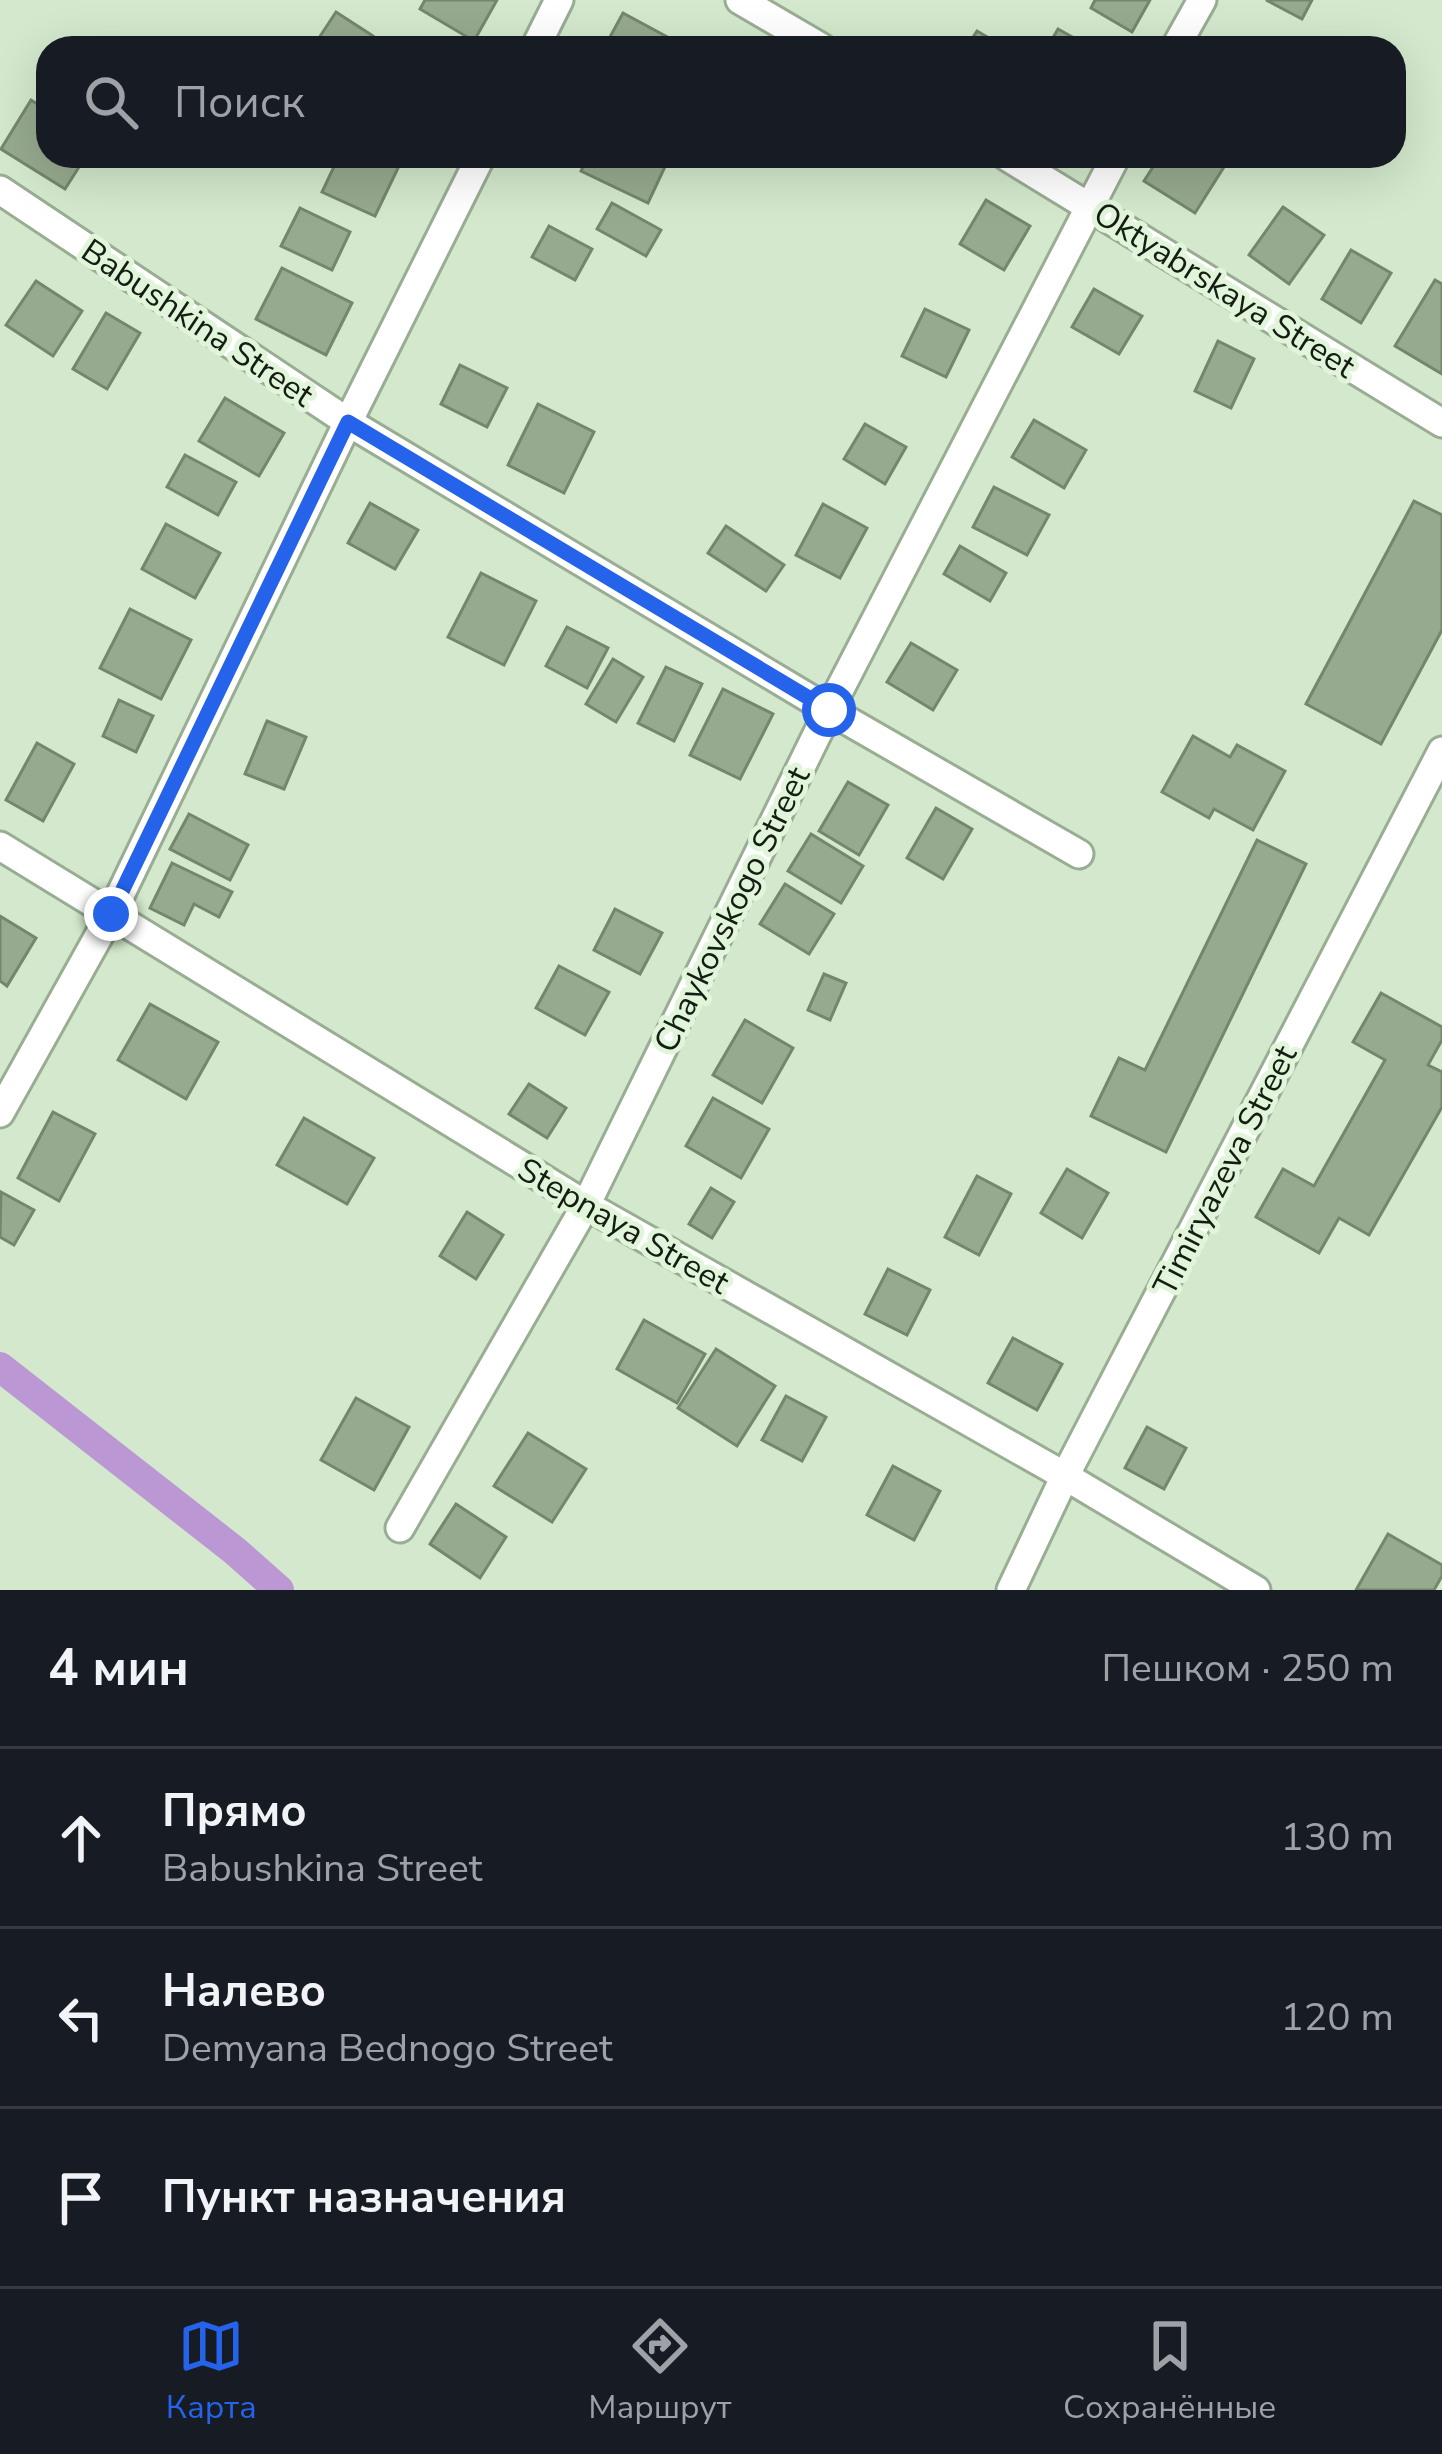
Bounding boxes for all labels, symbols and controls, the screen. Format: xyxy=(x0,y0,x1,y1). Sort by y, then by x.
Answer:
search box xyxy=(36,36,1406,168)
icon: search xyxy=(78,69,144,135)
text: Поиск xyxy=(174,72,305,133)
street label: Oktyabrskaya Street xyxy=(1085,192,1364,389)
street label: Babushkina Street xyxy=(72,229,322,418)
route start xyxy=(802,683,856,737)
street label: Chaykovskogo Street xyxy=(644,759,821,1060)
route end xyxy=(84,887,138,941)
street label: Timiryazeva Street xyxy=(1143,1037,1308,1304)
street label: Stepnaya Street xyxy=(509,1148,738,1305)
text: 4 мин xyxy=(48,1633,189,1703)
text: Пешком · 250 m xyxy=(1101,1642,1394,1695)
text: Прямо xyxy=(162,1781,307,1842)
icon: ahead xyxy=(48,1805,114,1871)
text: 130 m xyxy=(1280,1811,1394,1864)
text: Babushkina Street xyxy=(162,1842,482,1895)
text: Налево xyxy=(162,1961,326,2022)
icon: left xyxy=(48,1985,114,2051)
text: 120 m xyxy=(1280,1991,1394,2044)
text: Demyana Bednogo Street xyxy=(162,2022,613,2075)
icon: arrive xyxy=(48,2165,114,2231)
text: Пункт назначения xyxy=(162,2167,566,2228)
tab: Карта xyxy=(166,2313,257,2430)
tab: Маршрут xyxy=(588,2313,732,2430)
tab: Сохранённые xyxy=(1063,2313,1276,2430)

